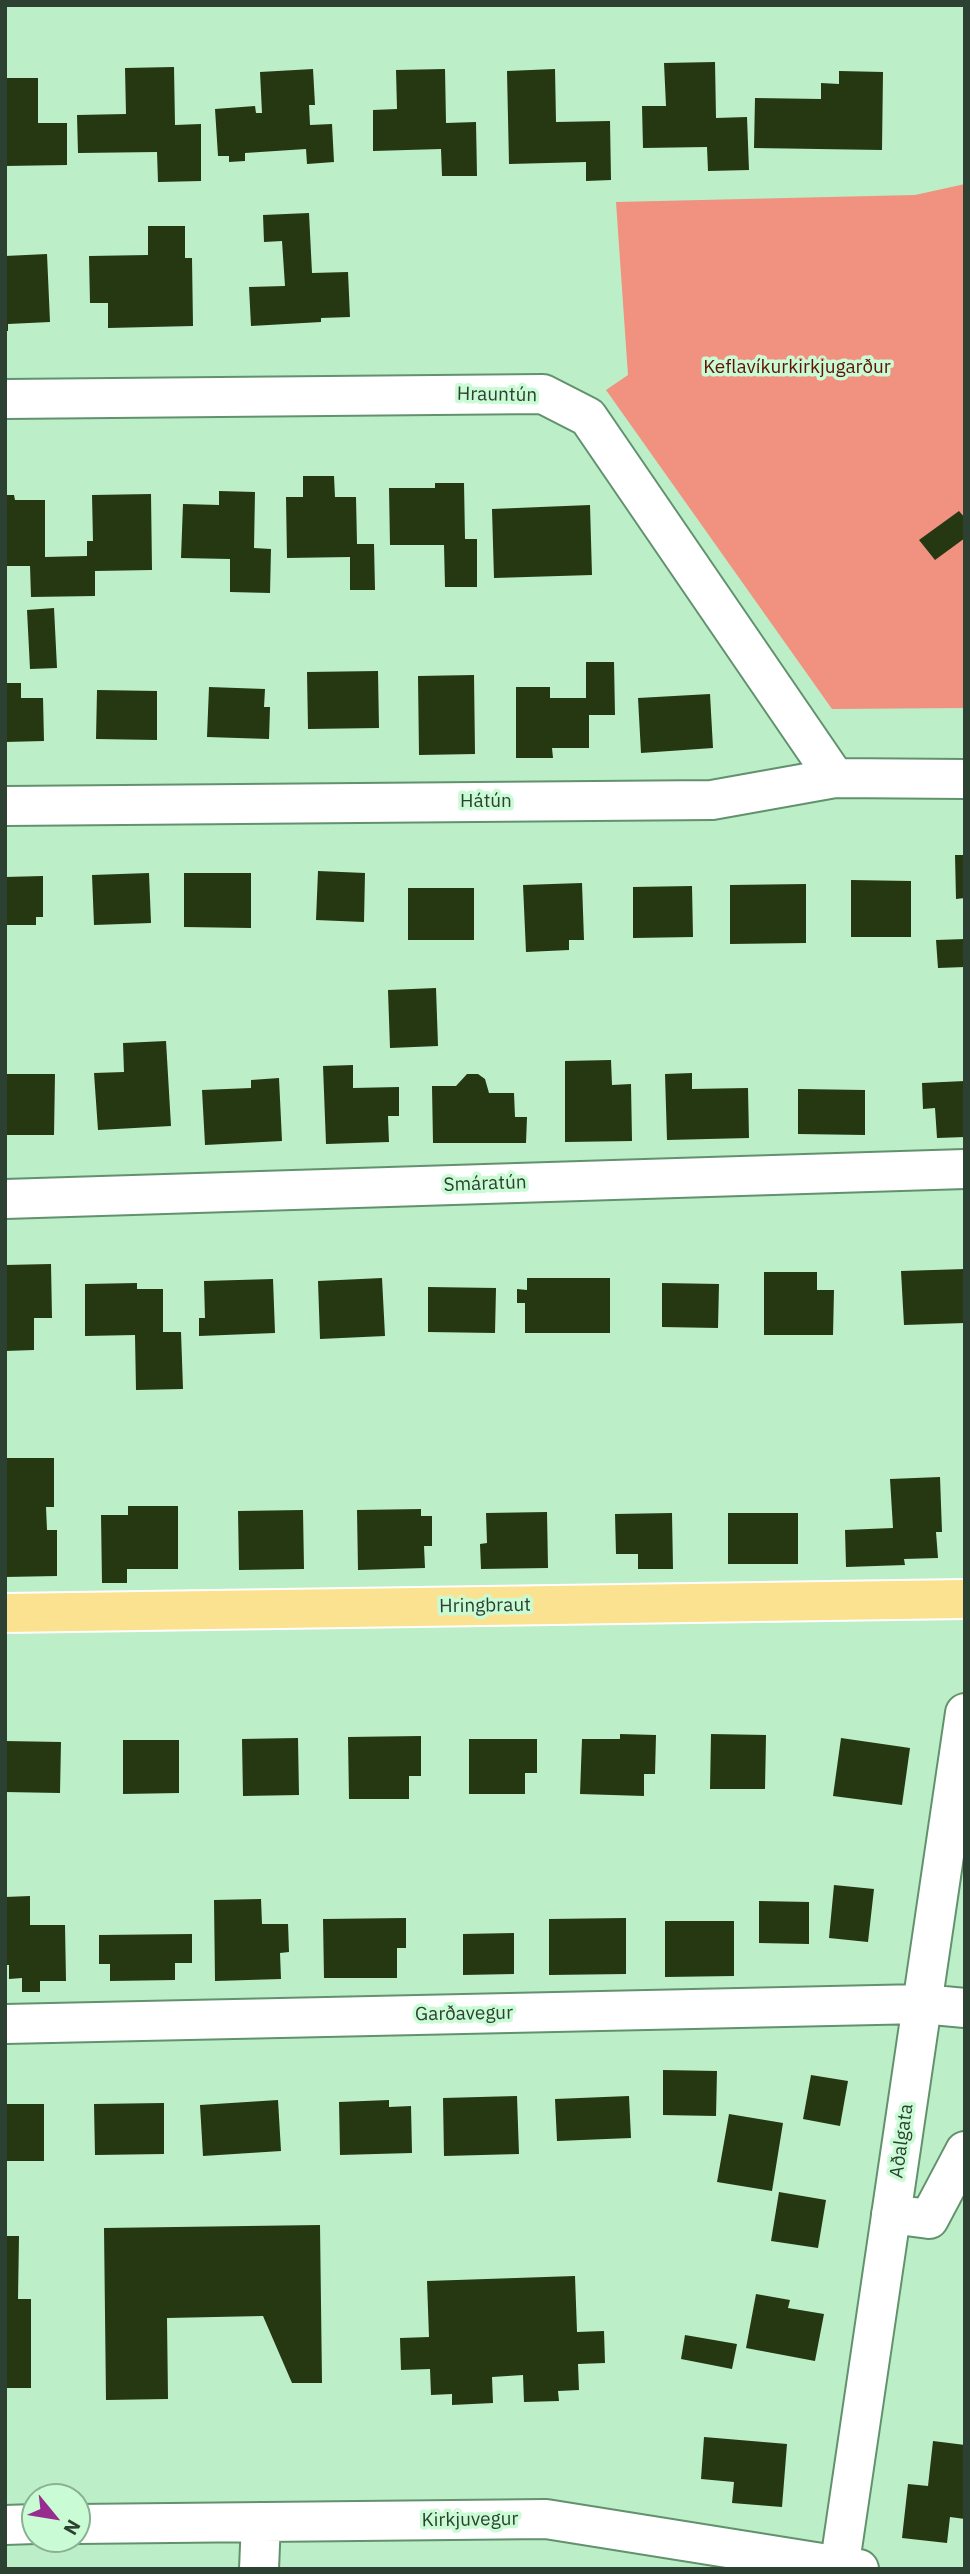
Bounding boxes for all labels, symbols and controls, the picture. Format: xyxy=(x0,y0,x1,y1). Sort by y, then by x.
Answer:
park label: Keflavíkurkirkjugarður xyxy=(703,357,891,379)
street label: Hrauntún xyxy=(457,383,537,407)
street label: Hátún xyxy=(460,791,512,813)
street label: Smáratún xyxy=(443,1171,527,1197)
street label: Hringbraut xyxy=(439,1594,531,1618)
street label: Garðavegur xyxy=(415,2002,513,2026)
street label: Aðalgata xyxy=(885,2102,919,2180)
north arrow xyxy=(21,2483,91,2553)
street label: Kirkjuvegur xyxy=(421,2508,519,2532)
text: N xyxy=(59,2516,86,2539)

